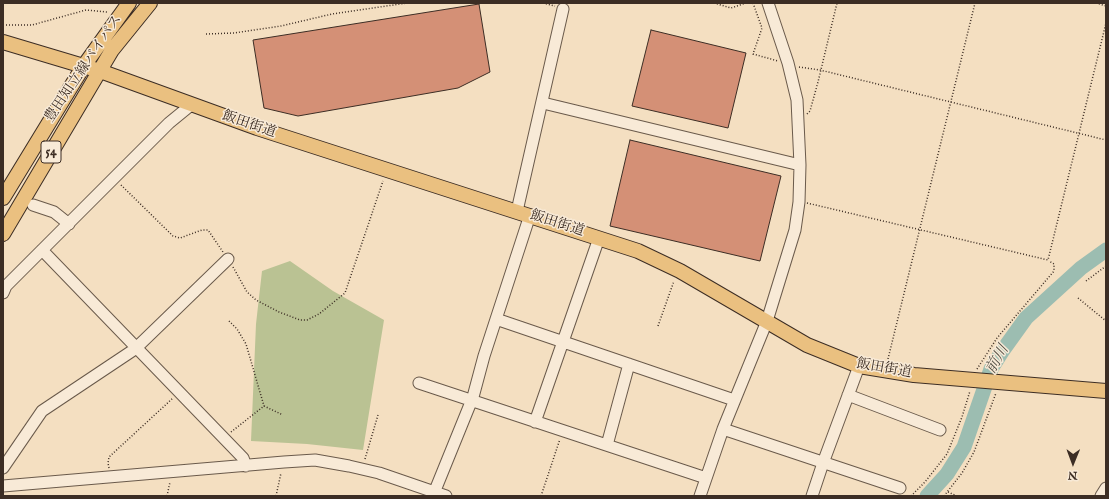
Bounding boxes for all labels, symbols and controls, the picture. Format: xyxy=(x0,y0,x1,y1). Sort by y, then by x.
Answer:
street label: 豊田知立線バイパス xyxy=(42,12,126,126)
street label: 飯田街道 xyxy=(220,108,278,142)
road number: 54 xyxy=(41,141,61,163)
street label: 飯田街道 xyxy=(528,207,586,241)
water label: 前川 xyxy=(983,343,1013,377)
street label: 飯田街道 xyxy=(855,356,913,382)
north arrow xyxy=(1053,443,1093,483)
text: N xyxy=(1068,468,1078,482)

